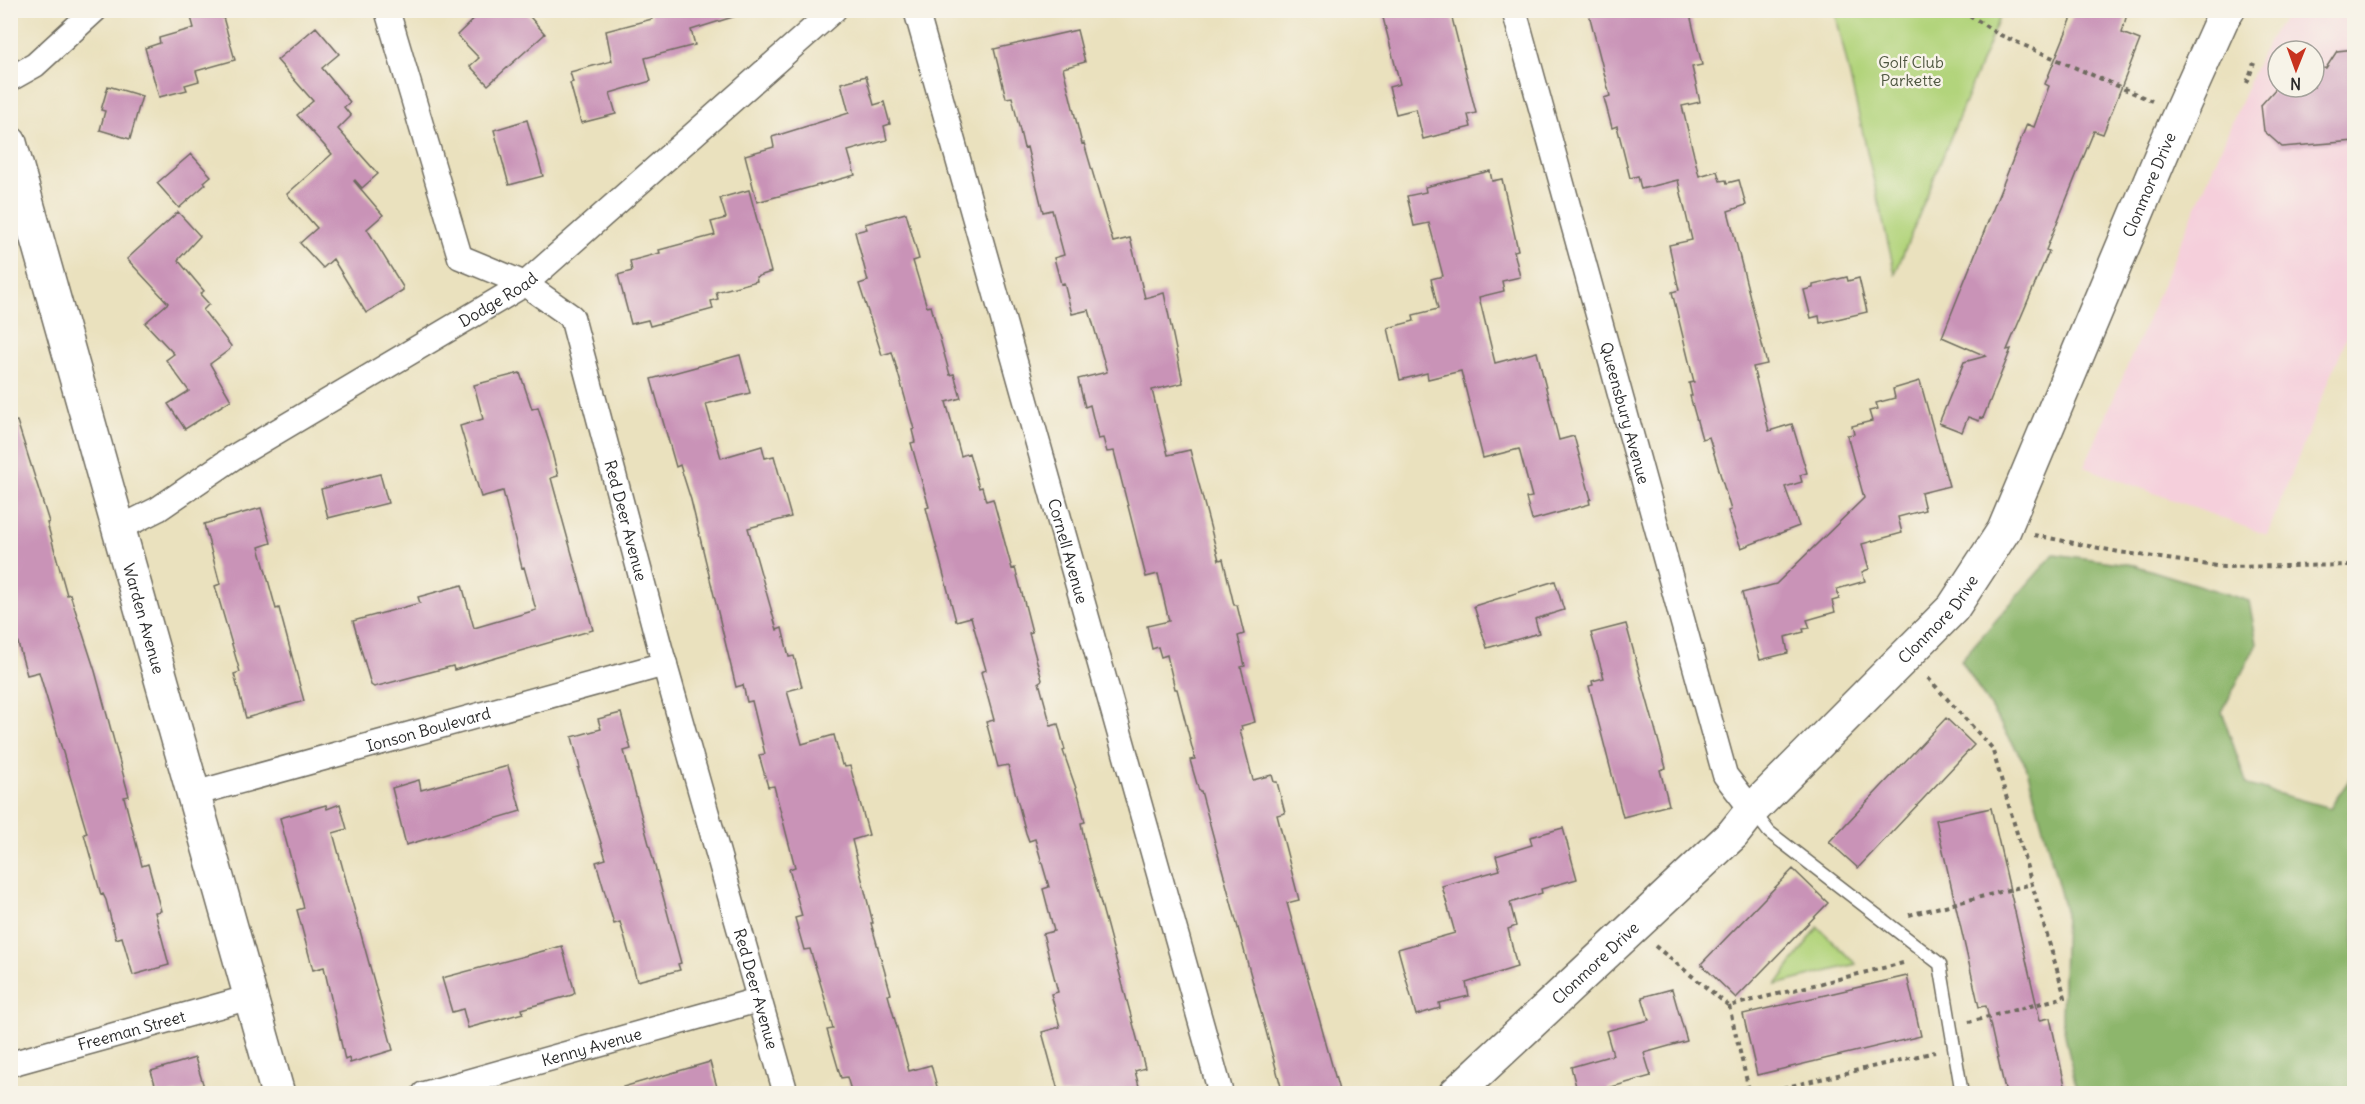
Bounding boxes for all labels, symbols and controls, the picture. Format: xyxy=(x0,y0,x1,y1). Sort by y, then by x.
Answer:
north arrow xyxy=(2266,39,2326,99)
park label: Golf Club Parkette xyxy=(1878,52,1944,90)
text: N xyxy=(2290,74,2301,94)
street label: Clonmore Drive xyxy=(2118,129,2180,240)
street label: Dodge Road xyxy=(455,268,542,331)
street label: Queensbury Avenue xyxy=(1596,340,1654,486)
street label: Red Deer Avenue xyxy=(600,458,652,583)
street label: Cornell Avenue xyxy=(1044,496,1093,606)
street label: Warden Avenue xyxy=(119,561,169,676)
street label: Clonmore Drive xyxy=(1894,571,1982,668)
street label: Ionson Boulevard xyxy=(364,703,493,756)
street label: Clonmore Drive xyxy=(1548,917,1643,1008)
street label: Red Deer Avenue xyxy=(730,926,783,1051)
street label: Freeman Street xyxy=(75,1006,188,1055)
street label: Kenny Avenue xyxy=(539,1023,644,1070)

